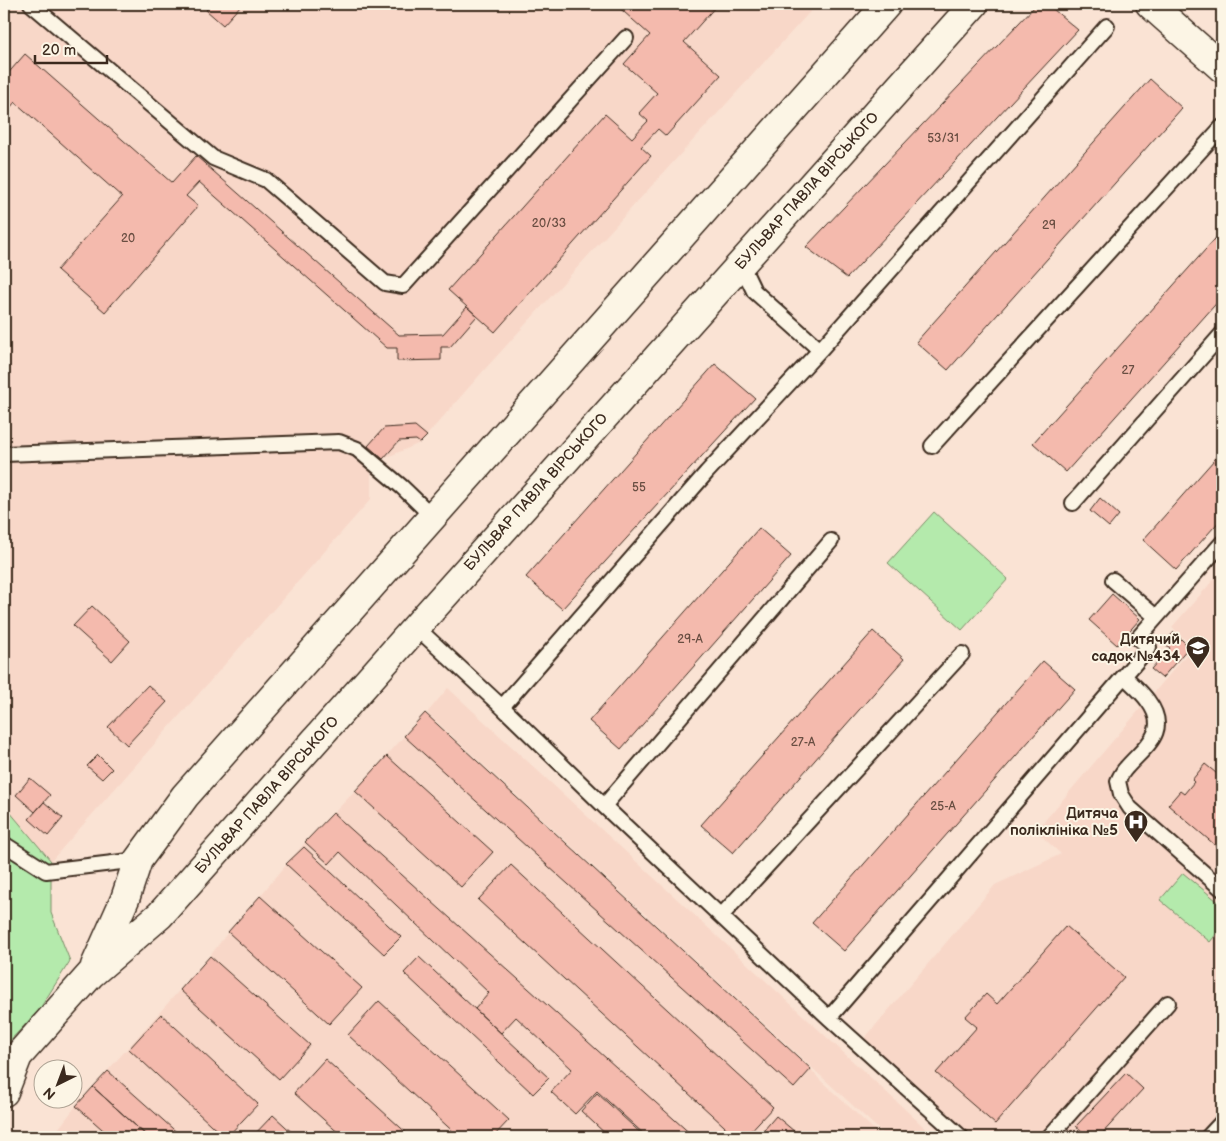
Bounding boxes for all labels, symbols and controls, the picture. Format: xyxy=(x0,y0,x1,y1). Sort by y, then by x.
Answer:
scale bar xyxy=(35,32,108,64)
text: 20 m xyxy=(42,41,76,60)
street label: БУЛЬВАР ПАВЛА ВІРСЬКОГО xyxy=(731,108,883,274)
house number: 53/31 xyxy=(927,131,959,146)
house number: 20/33 xyxy=(532,216,566,231)
house number: 29 xyxy=(1042,218,1056,233)
house number: 20 xyxy=(121,231,135,246)
house number: 27 xyxy=(1122,363,1135,378)
street label: БУЛЬВАР ПАВЛА ВІРСЬКОГО xyxy=(460,409,612,575)
house number: 55 xyxy=(632,480,646,495)
place label: Дитячий садок №434 xyxy=(1091,630,1180,666)
house number: 29-А xyxy=(677,632,704,647)
school or university icon: Дитячий садок №434 xyxy=(1185,635,1211,669)
street label: БУЛЬВАР ПАВЛА ВІРСЬКОГО xyxy=(191,712,343,878)
house number: 27-А xyxy=(791,735,816,750)
house number: 25-А xyxy=(930,799,957,814)
place label: Дитяча поліклініка №5 xyxy=(1010,804,1118,840)
hospital icon: Дитяча поліклініка №5 xyxy=(1123,809,1149,843)
north arrow xyxy=(32,1058,82,1108)
text: N xyxy=(40,1083,59,1103)

